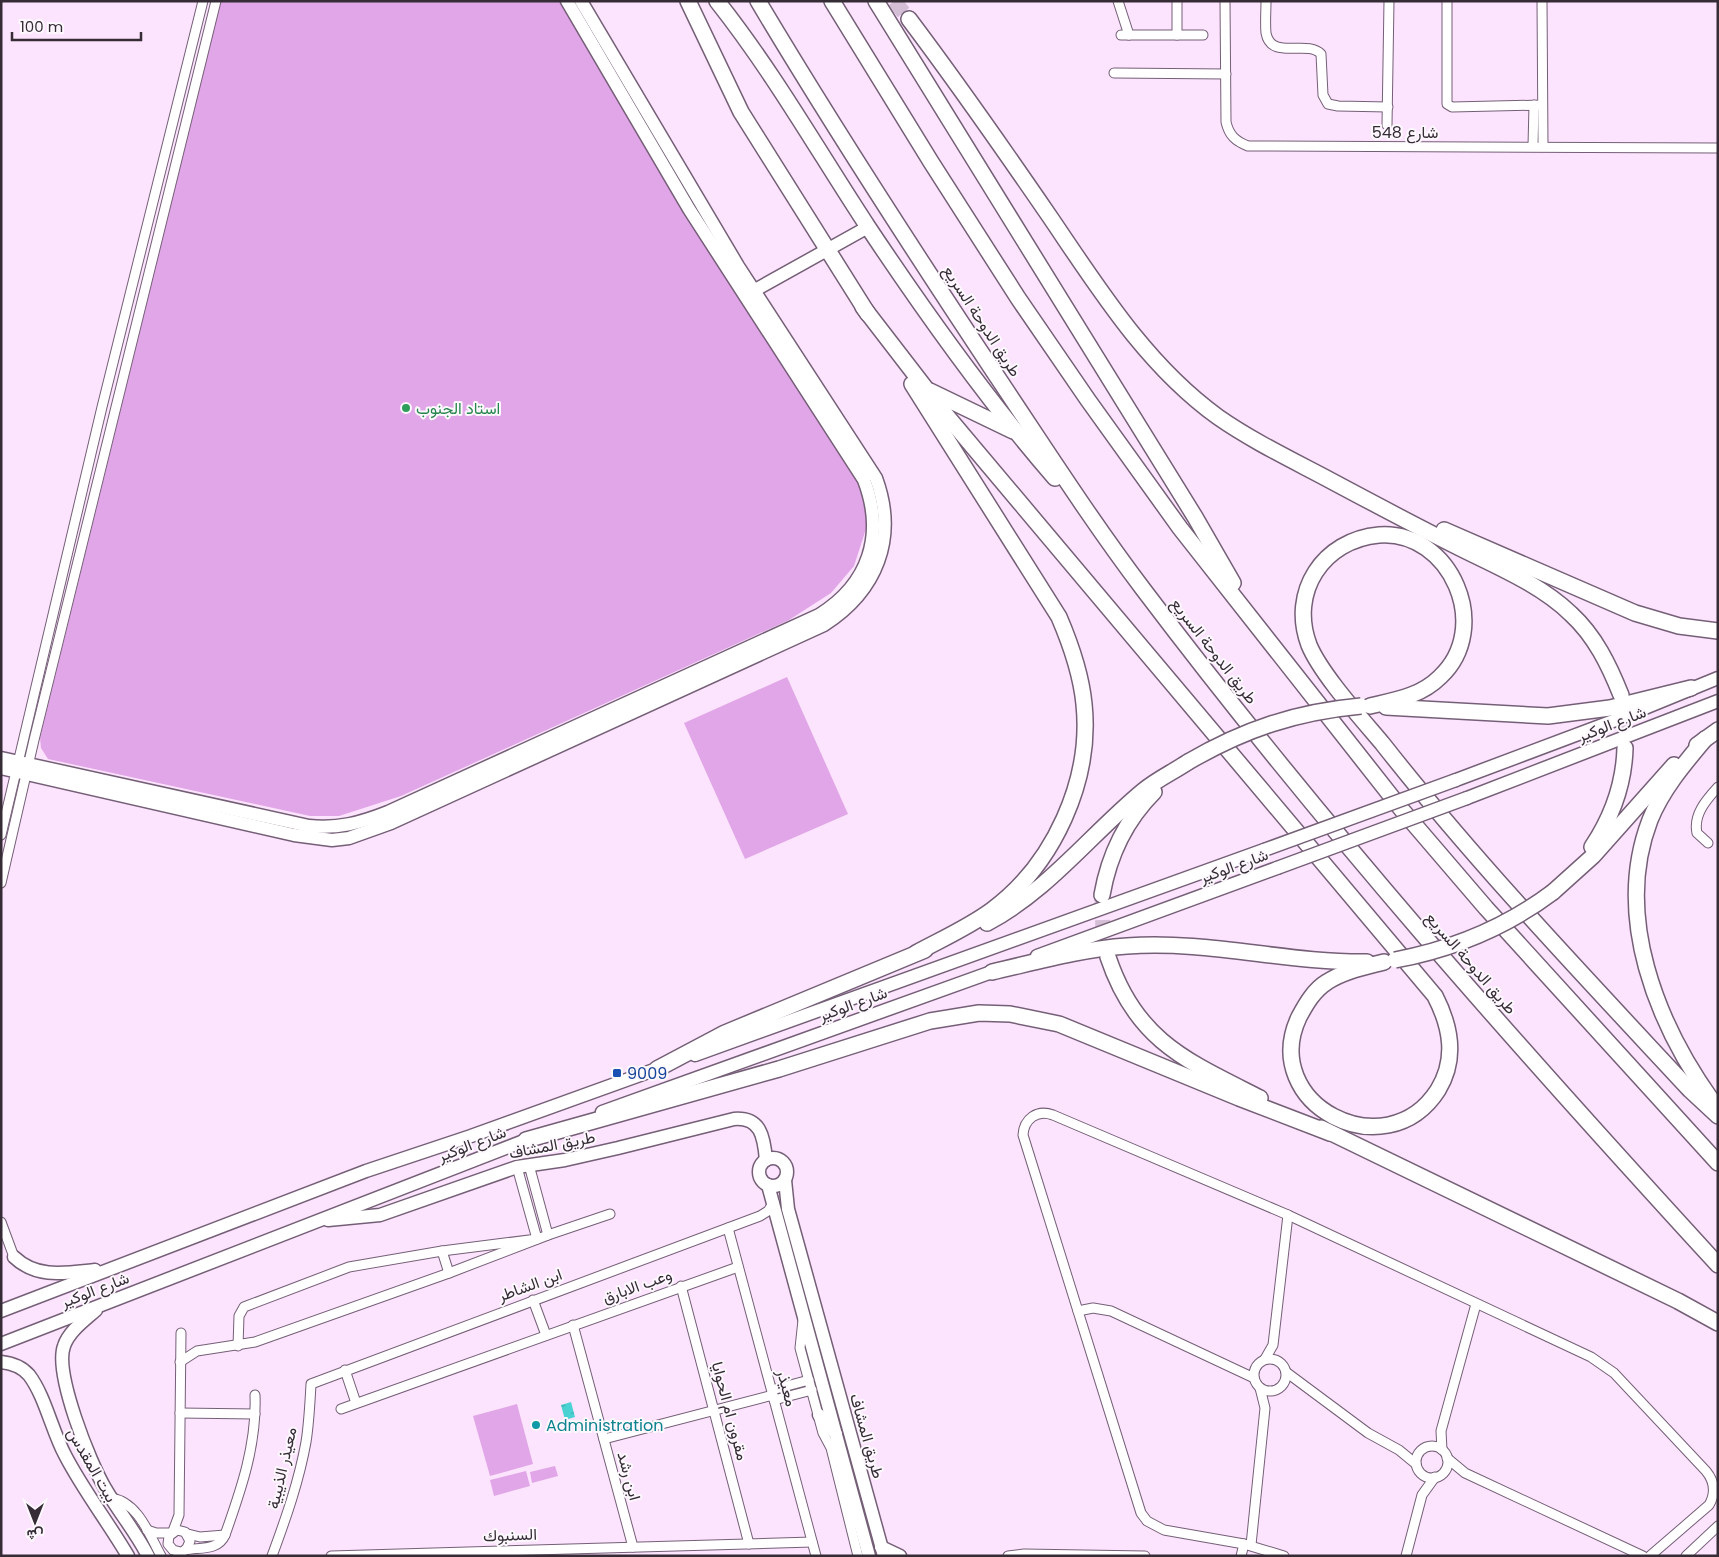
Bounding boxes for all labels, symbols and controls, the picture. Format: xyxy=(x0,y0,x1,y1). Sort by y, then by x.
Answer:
scale bar xyxy=(12,10,141,42)
text: 100 m xyxy=(20,16,63,37)
street label: شارع 548 xyxy=(1372,121,1438,144)
street label: طريق الدوحة السريع xyxy=(937,261,1027,381)
place label: استاد الجنوب xyxy=(416,397,500,420)
marker: استاد الجنوب xyxy=(400,402,412,414)
street label: طريق الدوحة السريع xyxy=(1165,593,1263,709)
street label: شارع الوكير xyxy=(1574,700,1650,748)
street label: شارع الوكير xyxy=(1196,843,1272,889)
street label: طريق الدوحة السريع xyxy=(1420,907,1522,1019)
street label: شارع الوكير xyxy=(815,981,891,1027)
place label: 9009 xyxy=(627,1062,667,1085)
marker: 9009 xyxy=(611,1067,623,1079)
street label: شارع الوكير xyxy=(434,1120,510,1168)
street label: طريق المشاف xyxy=(507,1125,597,1165)
street label: ابن الشاطر xyxy=(494,1263,565,1308)
street label: وعب الابارق xyxy=(599,1263,675,1309)
street label: شارع الوكير xyxy=(57,1266,133,1314)
street label: مقرون ام الحوايا xyxy=(706,1359,754,1463)
street label: معيذر xyxy=(771,1366,803,1409)
street label: طريق المشاف xyxy=(844,1391,890,1481)
place label: Administration xyxy=(546,1414,663,1437)
marker: Administration xyxy=(530,1419,542,1431)
street label: بيت المقدس xyxy=(61,1424,123,1506)
street label: معيذر الذيبية xyxy=(261,1425,303,1511)
street label: ابن رشد xyxy=(611,1449,647,1503)
north arrow xyxy=(10,1497,60,1547)
street label: السنبوك xyxy=(483,1523,537,1547)
text: ش xyxy=(26,1525,43,1545)

